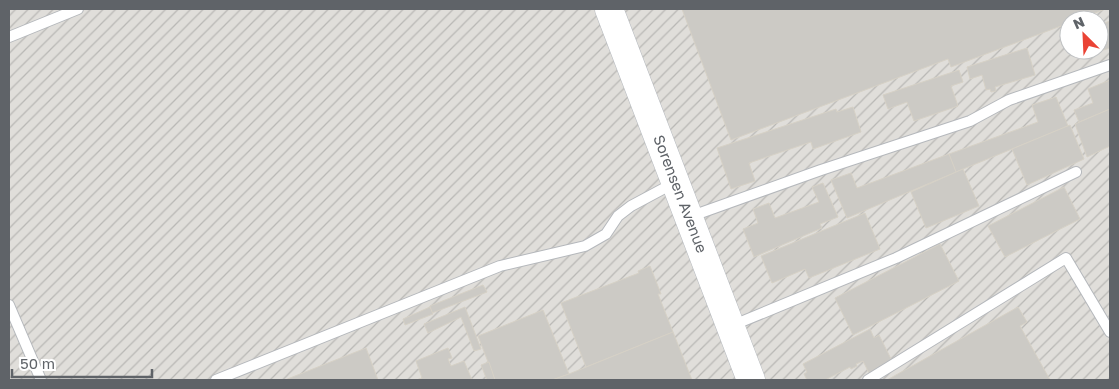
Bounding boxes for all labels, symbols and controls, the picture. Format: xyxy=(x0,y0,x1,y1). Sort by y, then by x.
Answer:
north arrow xyxy=(1059,10,1109,60)
text: N xyxy=(1070,13,1087,33)
street label: Sorensen Avenue xyxy=(650,132,712,255)
scale bar xyxy=(12,346,152,378)
text: 50 m xyxy=(20,354,55,372)

